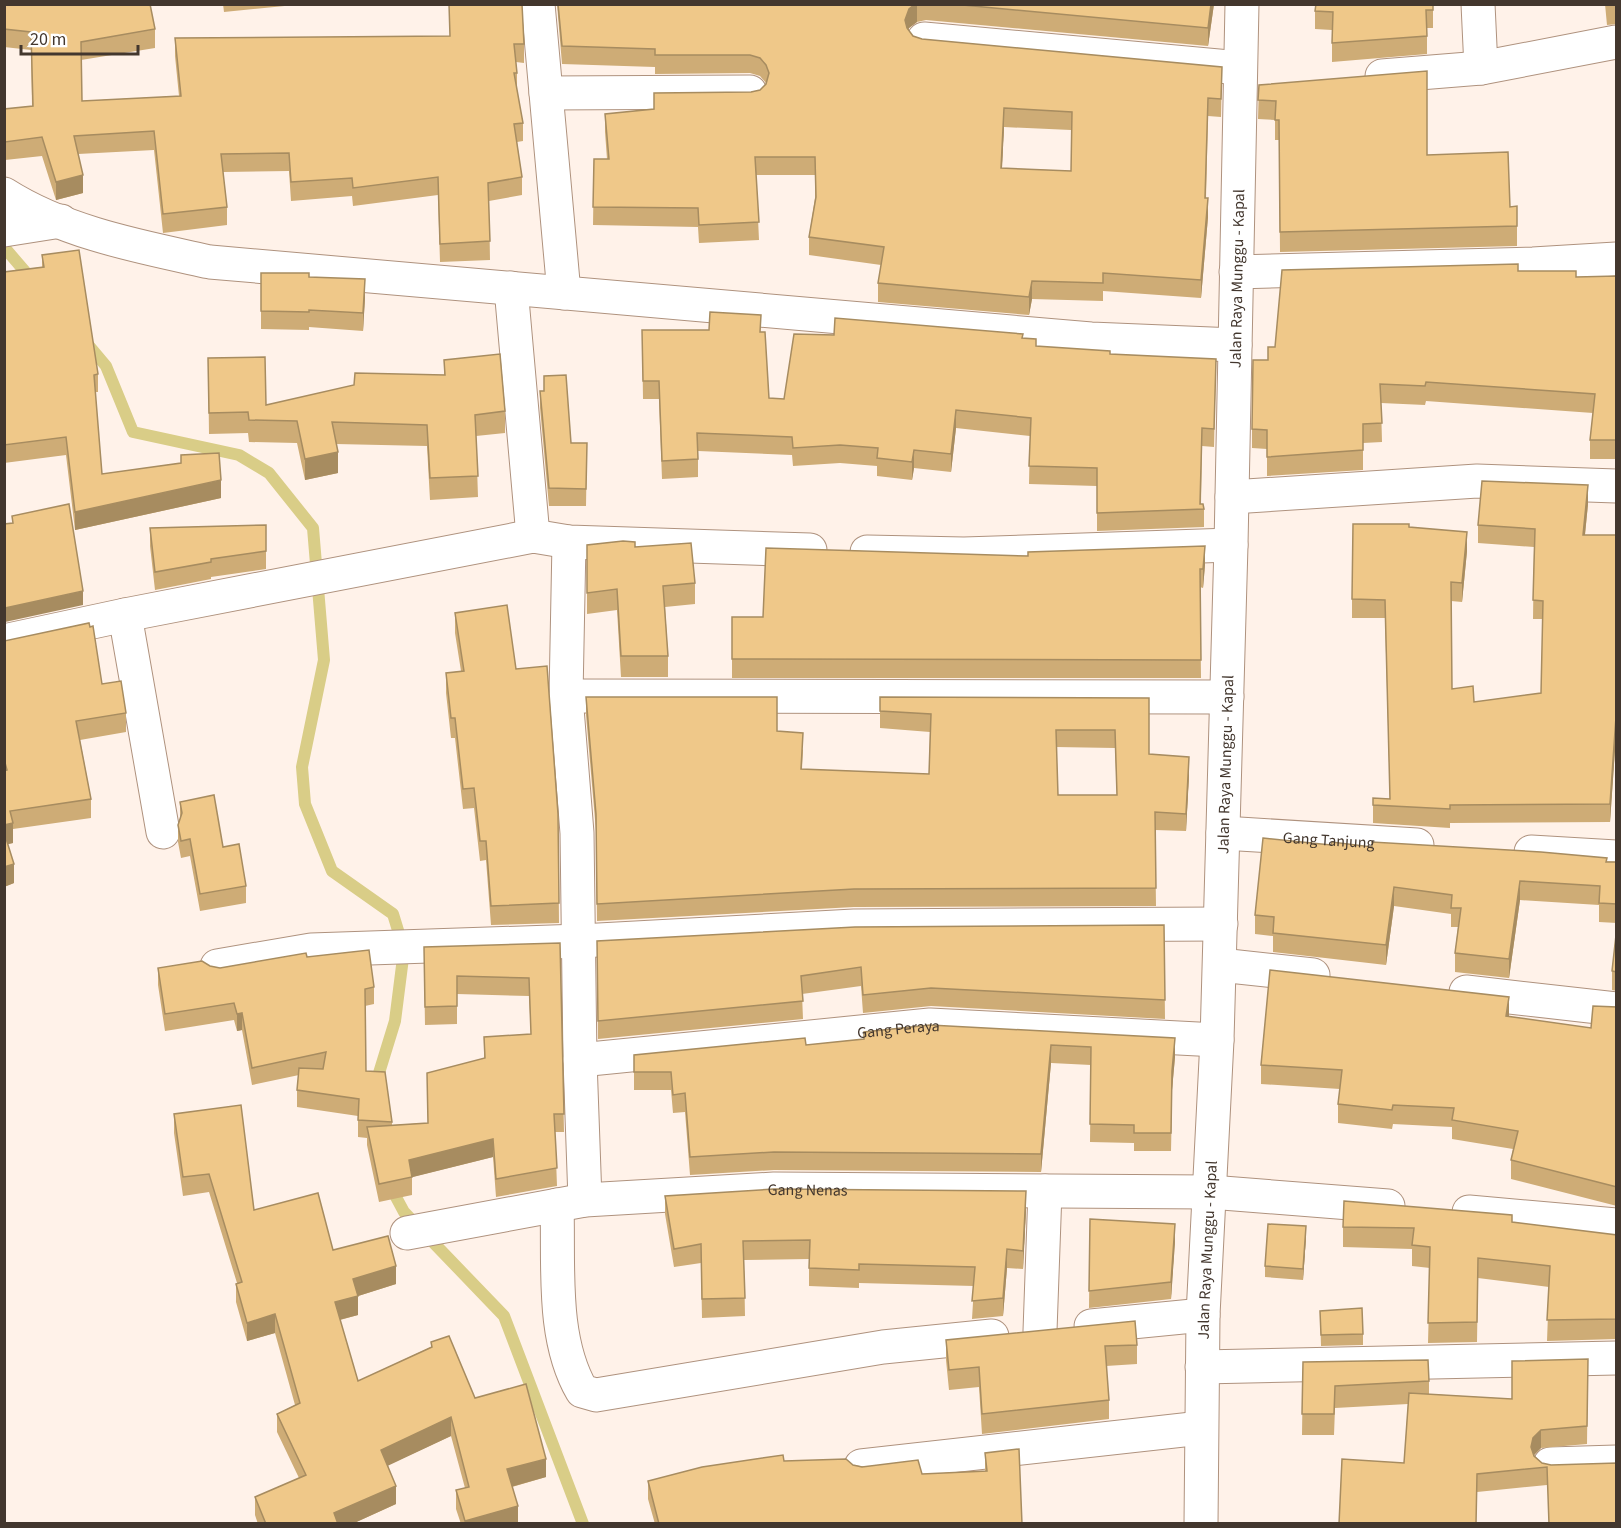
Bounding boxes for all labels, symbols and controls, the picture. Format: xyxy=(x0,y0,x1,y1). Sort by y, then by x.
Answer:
scale bar xyxy=(21,18,138,56)
text: 20 m xyxy=(30,27,66,52)
street label: Jalan Raya Munggu - Kapal xyxy=(1225,189,1250,368)
street label: Jalan Raya Munggu - Kapal xyxy=(1212,675,1239,854)
street label: Gang Tanjung xyxy=(1282,827,1375,854)
street label: Gang Peraya xyxy=(856,1015,940,1044)
street label: Jalan Raya Munggu - Kapal xyxy=(1193,1160,1223,1340)
street label: Gang Nenas xyxy=(767,1179,848,1202)

